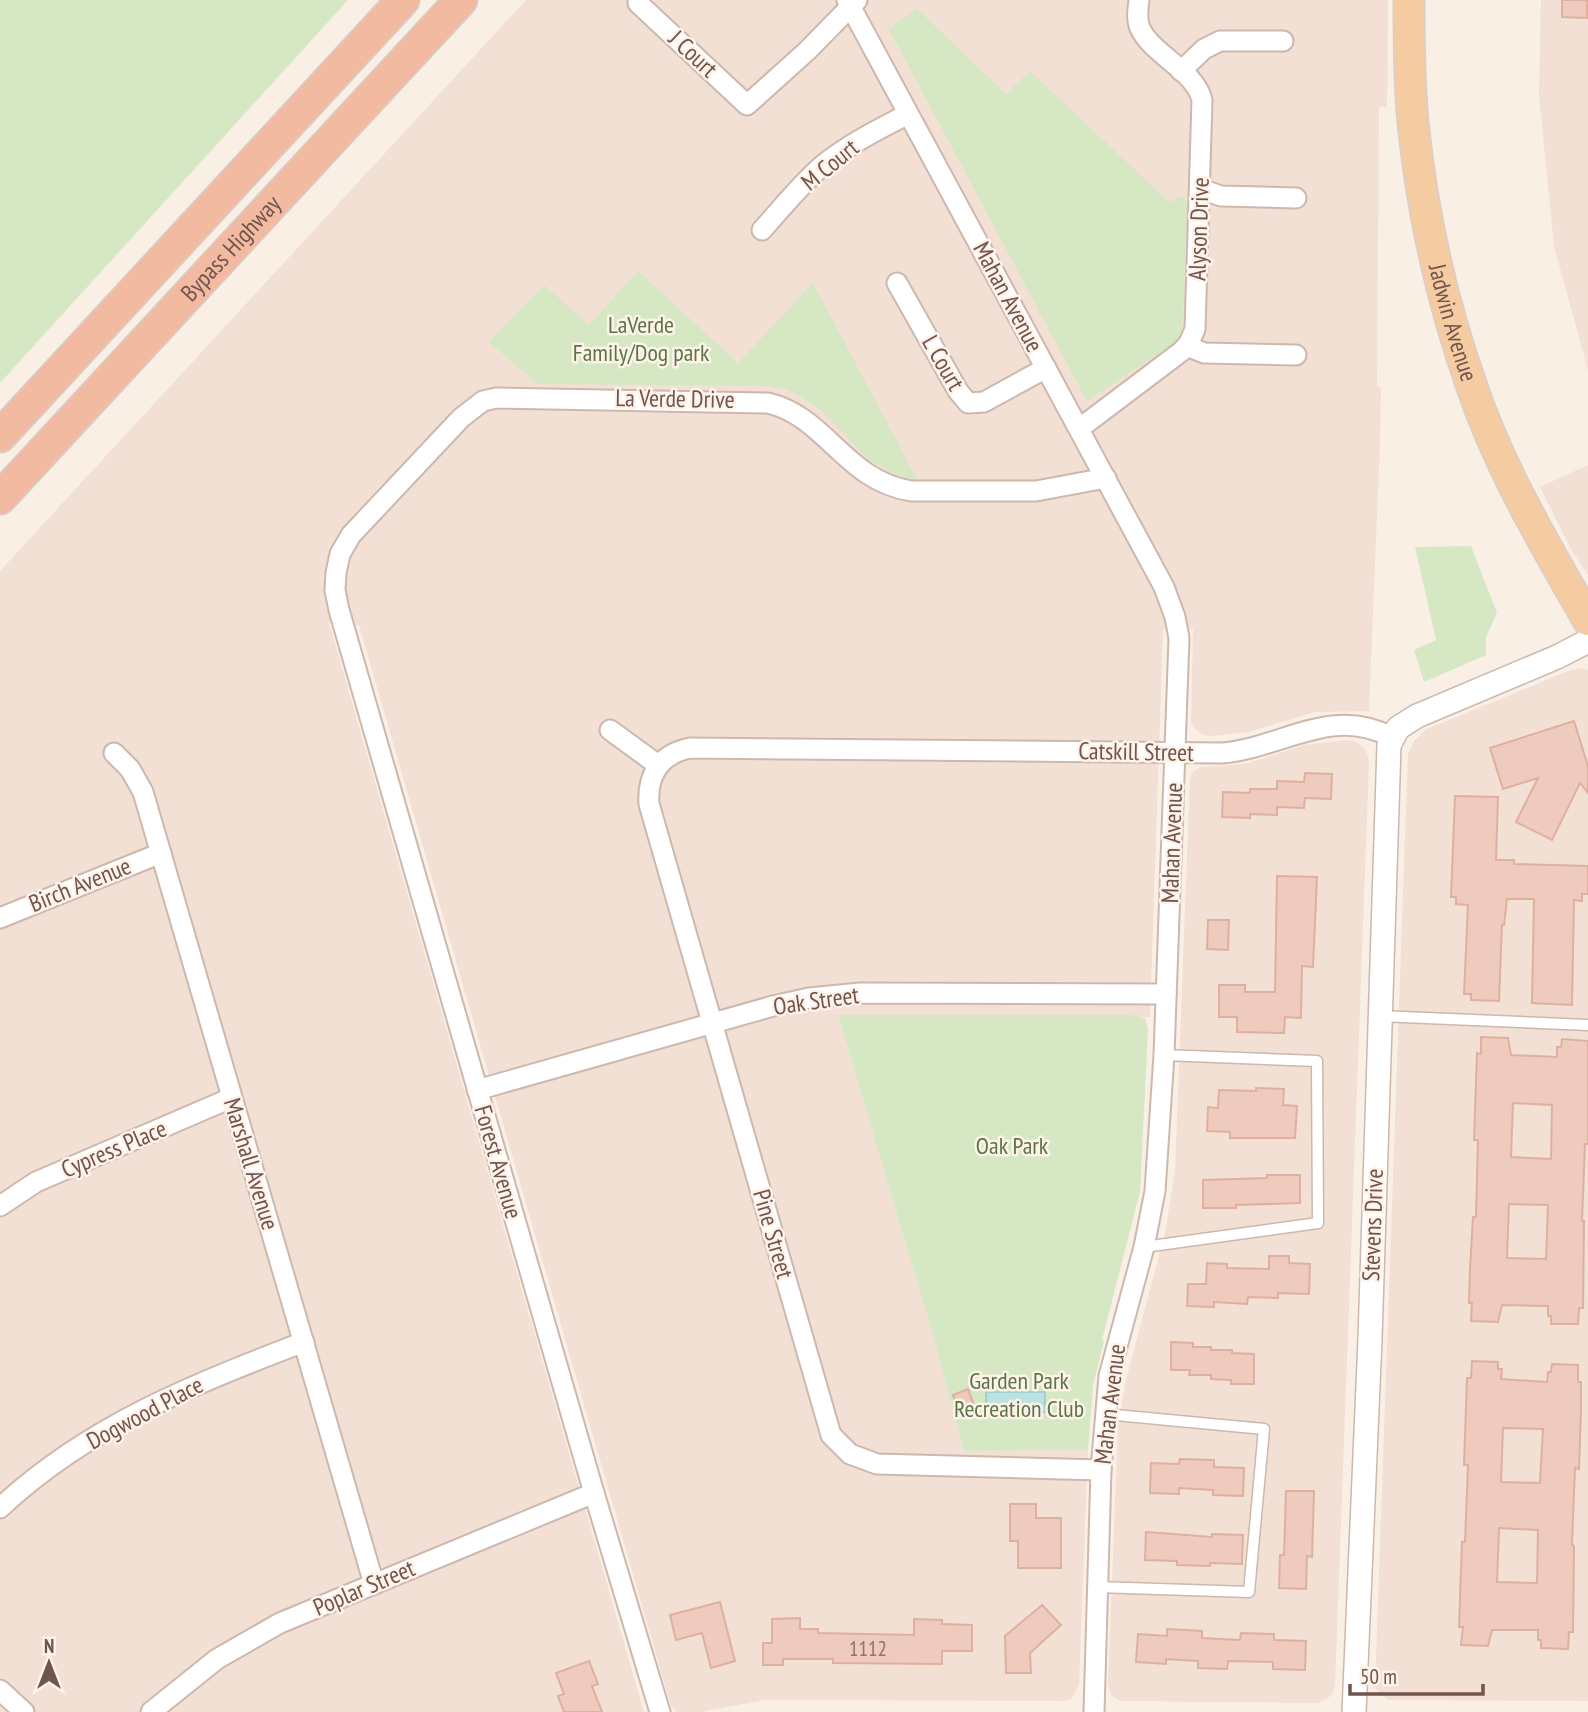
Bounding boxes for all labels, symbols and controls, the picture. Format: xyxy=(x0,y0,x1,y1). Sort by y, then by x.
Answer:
street label: J Court xyxy=(662,23,725,84)
street label: M Court xyxy=(795,132,865,197)
street label: Alyson Drive xyxy=(1181,177,1216,281)
street label: Bypass Highway xyxy=(174,189,287,308)
street label: Mahan Avenue xyxy=(966,236,1050,357)
street label: Jadwin Avenue xyxy=(1422,260,1485,385)
park label: LaVerde Family/Dog park xyxy=(573,309,710,368)
street label: L Court xyxy=(915,329,972,396)
street label: La Verde Drive xyxy=(615,382,735,415)
street label: Catskill Street xyxy=(1078,735,1194,768)
street label: Mahan Avenue xyxy=(1154,782,1189,904)
street label: Birch Avenue xyxy=(24,850,135,919)
street label: Oak Street xyxy=(771,979,861,1022)
street label: Marshall Avenue xyxy=(217,1094,286,1233)
street label: Forest Avenue xyxy=(468,1102,529,1222)
street label: Cypress Place xyxy=(56,1112,171,1185)
park label: Oak Park xyxy=(976,1130,1049,1161)
street label: Stevens Drive xyxy=(1355,1168,1390,1282)
street label: Pine Street xyxy=(746,1186,801,1282)
street label: Mahan Avenue xyxy=(1087,1342,1132,1466)
park label: Garden Park Recreation Club xyxy=(954,1365,1084,1424)
street label: Dogwood Place xyxy=(81,1369,208,1456)
street label: Poplar Street xyxy=(308,1552,420,1623)
north arrow xyxy=(14,1628,84,1698)
text: N xyxy=(44,1634,54,1658)
house number: 1112 xyxy=(849,1635,887,1662)
scale bar xyxy=(1350,1652,1483,1696)
text: 50 m xyxy=(1360,1663,1397,1690)

